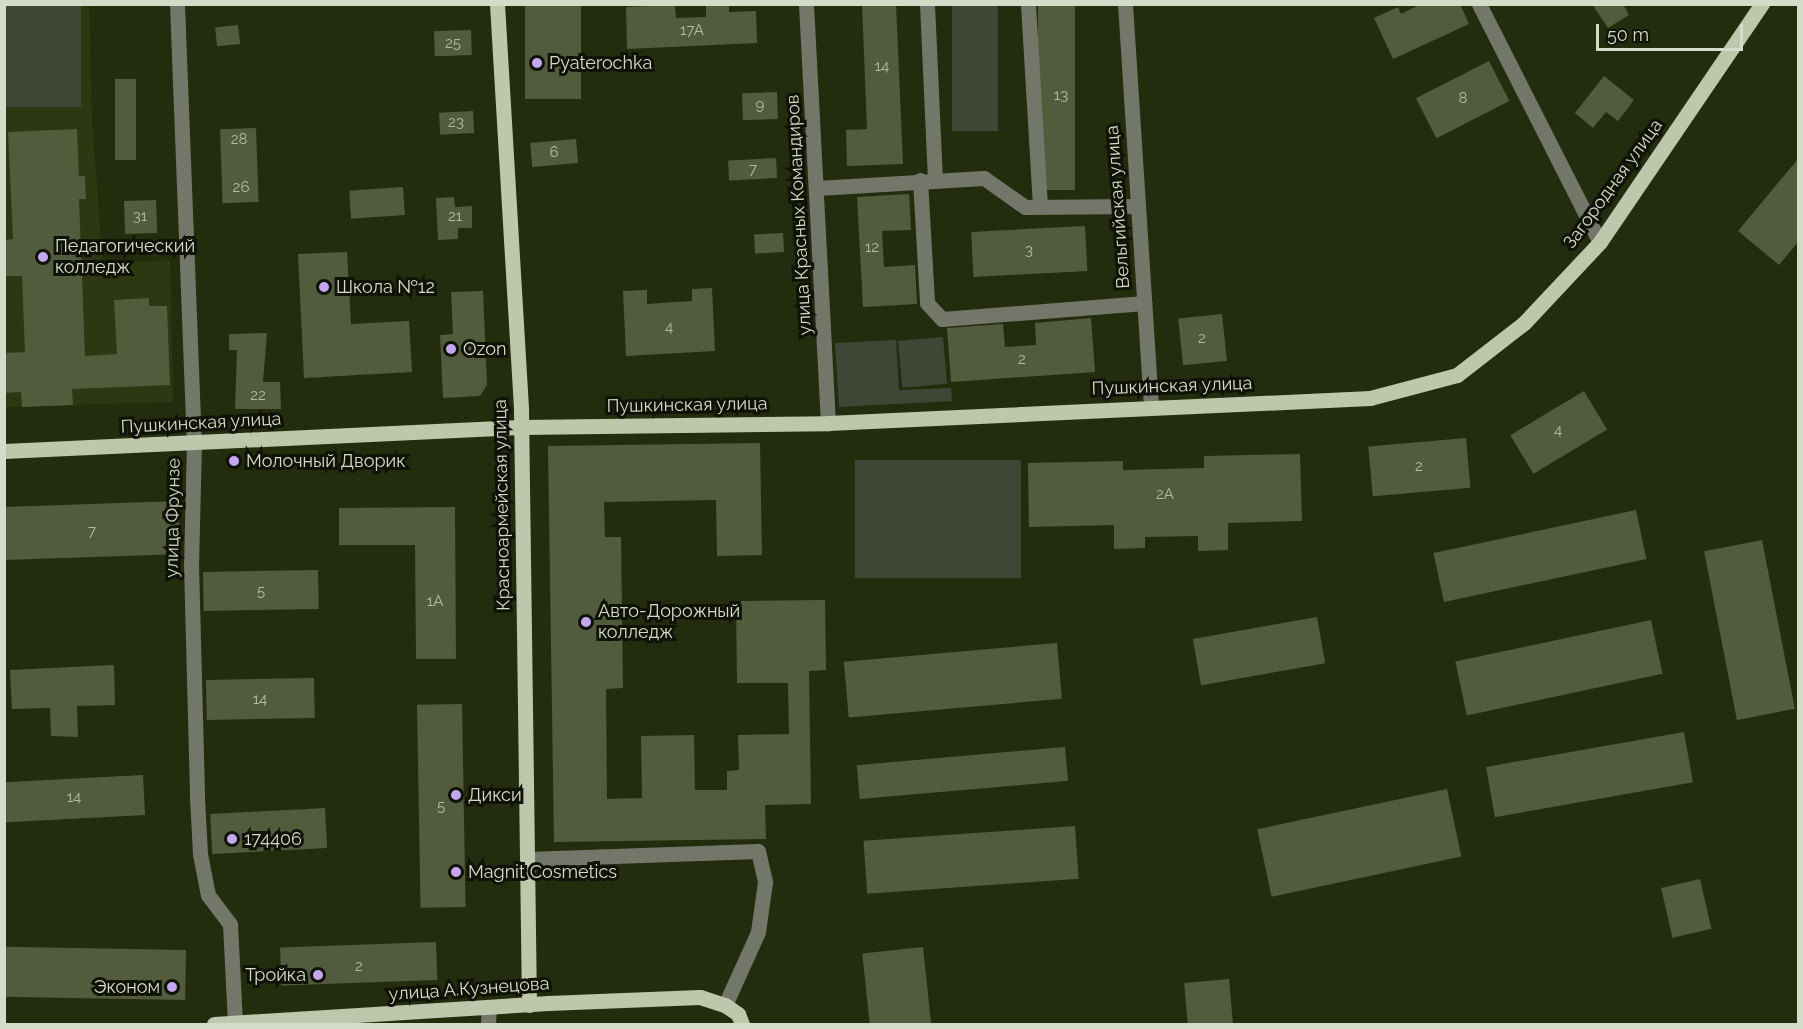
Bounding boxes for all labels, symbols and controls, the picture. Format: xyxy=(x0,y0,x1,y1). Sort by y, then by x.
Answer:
scale bar xyxy=(1599,12,1746,50)
house number: 17А xyxy=(680,22,704,40)
text: 50 m xyxy=(1607,24,1649,45)
house number: 25 xyxy=(445,35,461,53)
place label: Pyaterochka xyxy=(549,52,652,74)
marker: Pyaterochka xyxy=(530,56,544,70)
house number: 14 xyxy=(875,58,889,76)
house number: 13 xyxy=(1054,87,1068,105)
house number: 8 xyxy=(1459,90,1467,108)
street label: улица Красных Командиров xyxy=(782,94,816,336)
house number: 9 xyxy=(756,97,764,115)
house number: 23 xyxy=(448,114,464,132)
street label: Загородная улица xyxy=(1559,115,1667,253)
street label: Вельгийская улица xyxy=(1102,124,1134,290)
house number: 28 xyxy=(231,131,247,149)
house number: 6 xyxy=(549,144,559,162)
house number: 7 xyxy=(749,161,757,179)
house number: 26 xyxy=(233,179,249,197)
house number: 31 xyxy=(133,208,147,226)
house number: 21 xyxy=(448,208,462,226)
place label: Педагогический колледж xyxy=(55,236,195,278)
house number: 12 xyxy=(865,239,879,257)
house number: 3 xyxy=(1025,242,1033,260)
marker: Педагогический колледж xyxy=(36,250,50,264)
place label: Школа №12 xyxy=(336,276,435,298)
marker: Школа №12 xyxy=(317,280,331,294)
house number: 4 xyxy=(665,319,673,337)
house number: 2 xyxy=(1198,330,1206,348)
place label: Ozon xyxy=(463,338,506,360)
marker: Ozon xyxy=(444,342,458,356)
house number: 2 xyxy=(1018,351,1026,369)
street label: Пушкинская улица xyxy=(1091,372,1253,400)
house number: 22 xyxy=(250,387,266,405)
street label: Пушкинская улица xyxy=(606,393,768,417)
street label: Красноармейская улица xyxy=(489,399,515,611)
street label: Пушкинская улица xyxy=(120,408,282,438)
house number: 4 xyxy=(1554,422,1562,440)
place label: Молочный Дворик xyxy=(246,450,406,472)
marker: Молочный Дворик xyxy=(227,454,241,468)
street label: улица Фрунзе xyxy=(161,458,185,578)
house number: 2 xyxy=(1415,458,1423,476)
house number: 2А xyxy=(1156,486,1174,504)
house number: 7 xyxy=(88,523,96,541)
house number: 5 xyxy=(257,583,265,601)
house number: 1А xyxy=(427,593,443,611)
place label: Авто-Дорожный колледж xyxy=(598,601,740,644)
marker: Авто-Дорожный колледж xyxy=(579,615,593,629)
house number: 14 xyxy=(253,691,267,709)
place label: Дикси xyxy=(468,784,522,806)
marker: Дикси xyxy=(449,788,463,802)
house number: 14 xyxy=(67,789,81,807)
house number: 5 xyxy=(437,798,445,816)
place label: 174406 xyxy=(244,828,302,850)
marker: 174406 xyxy=(225,832,239,846)
place label: Magnit Cosmetics xyxy=(468,861,617,883)
marker: Magnit Cosmetics xyxy=(449,865,463,879)
house number: 2 xyxy=(355,958,363,976)
place label: Тройка xyxy=(245,964,306,986)
marker: Тройка xyxy=(311,968,325,982)
street label: улица А.Кузнецова xyxy=(388,973,550,1005)
place label: Эконом xyxy=(94,976,160,998)
marker: Эконом xyxy=(165,980,179,994)

